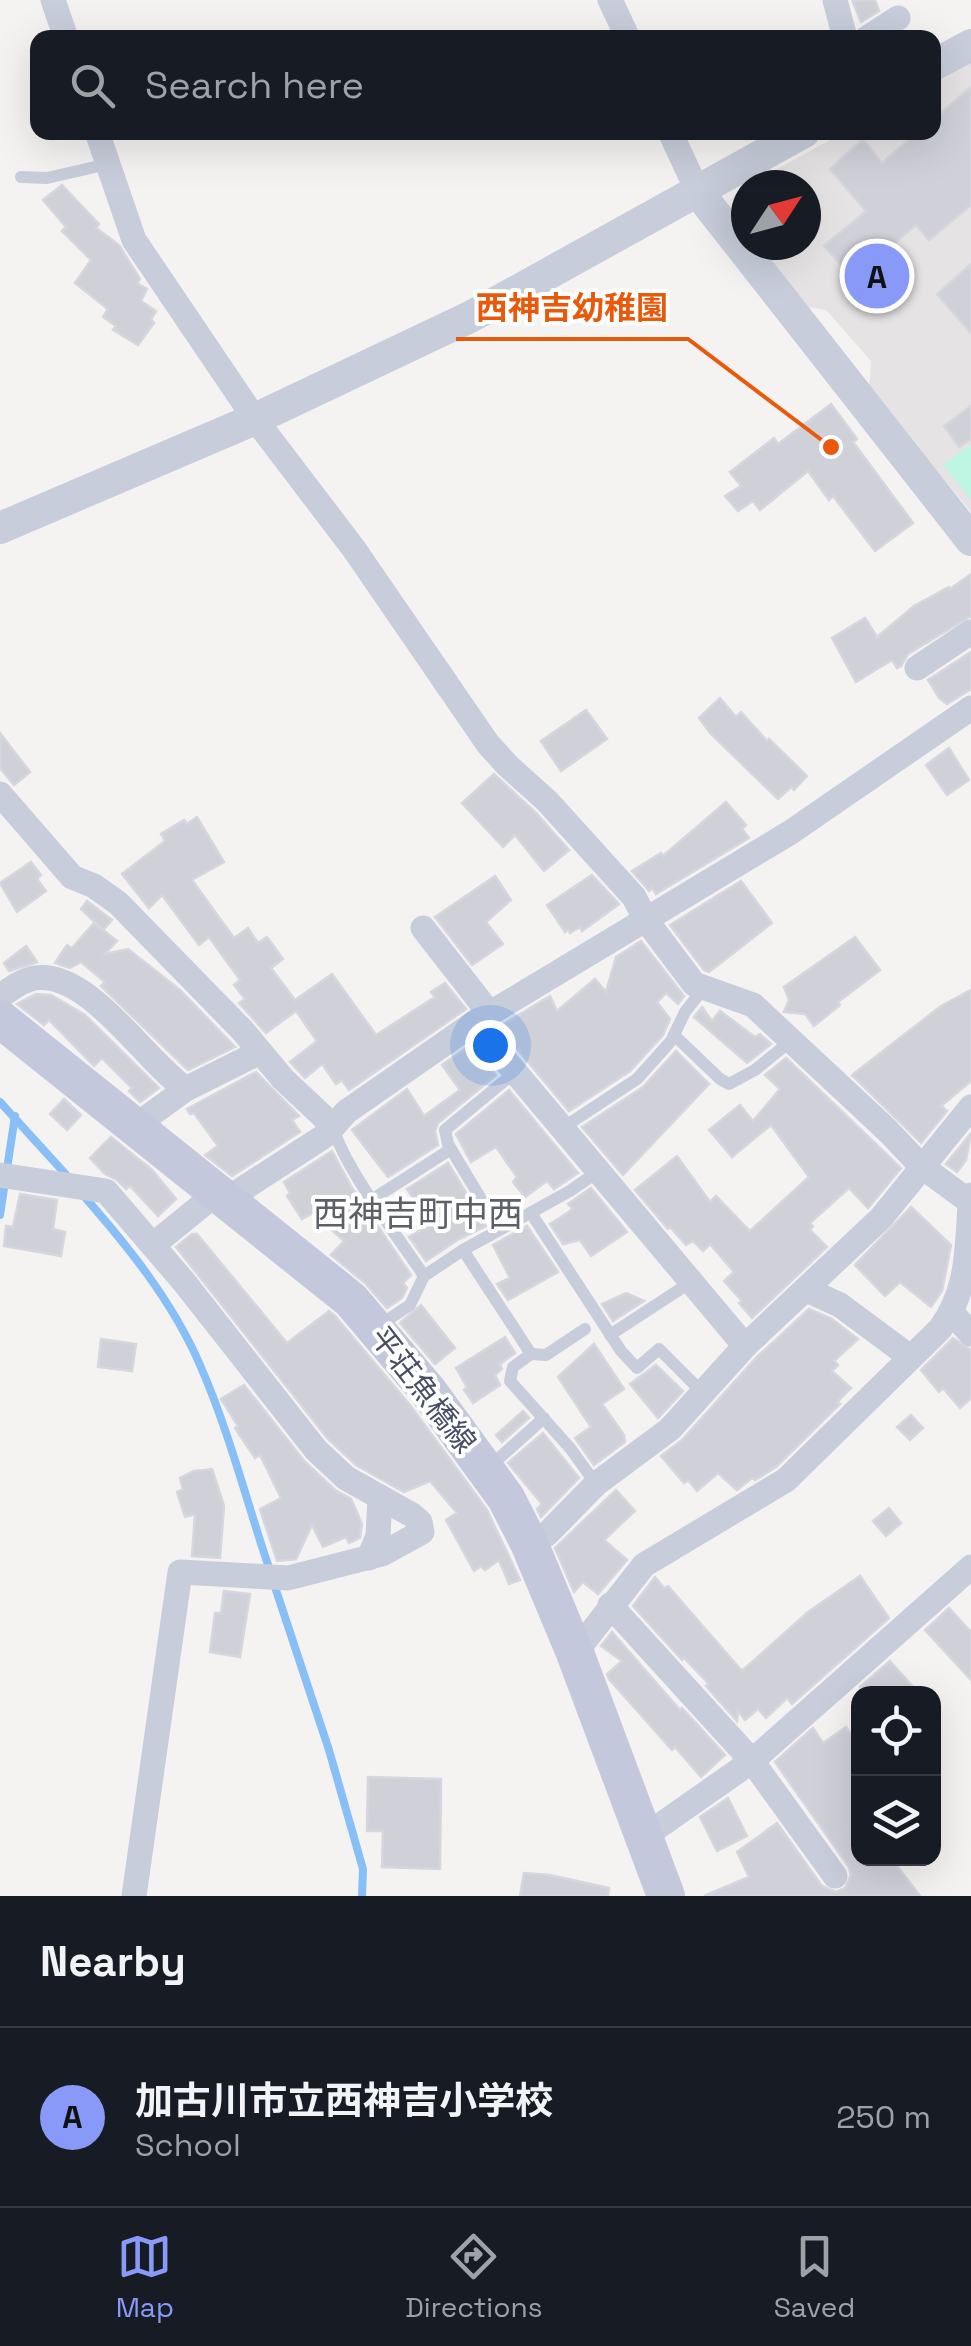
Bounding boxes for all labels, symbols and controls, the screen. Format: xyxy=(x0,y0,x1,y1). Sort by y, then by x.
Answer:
search box xyxy=(30,30,941,140)
icon: search xyxy=(65,58,120,113)
text: Search here xyxy=(145,61,364,109)
north arrow xyxy=(731,170,821,260)
pin: A xyxy=(844,238,910,314)
callout: 西神吉幼稚園 xyxy=(456,277,688,339)
text: 西神吉幼稚園 xyxy=(476,288,668,328)
your location xyxy=(465,1020,516,1071)
district label: 西神吉町中西 xyxy=(313,1192,523,1236)
street label: 平荘魚橋線 xyxy=(362,1319,485,1461)
map controls xyxy=(851,1686,941,1866)
button: locate xyxy=(851,1686,941,1776)
button: layers xyxy=(851,1776,941,1866)
text: Nearby xyxy=(40,1935,186,1988)
text: 加古川市立西神吉小学校 xyxy=(135,2077,553,2125)
text: A xyxy=(62,2097,83,2137)
text: 250 m xyxy=(836,2097,931,2137)
text: School xyxy=(135,2125,241,2165)
tab: Map xyxy=(116,2229,174,2325)
tab: Directions xyxy=(405,2229,542,2325)
tab: Saved xyxy=(774,2229,855,2325)

